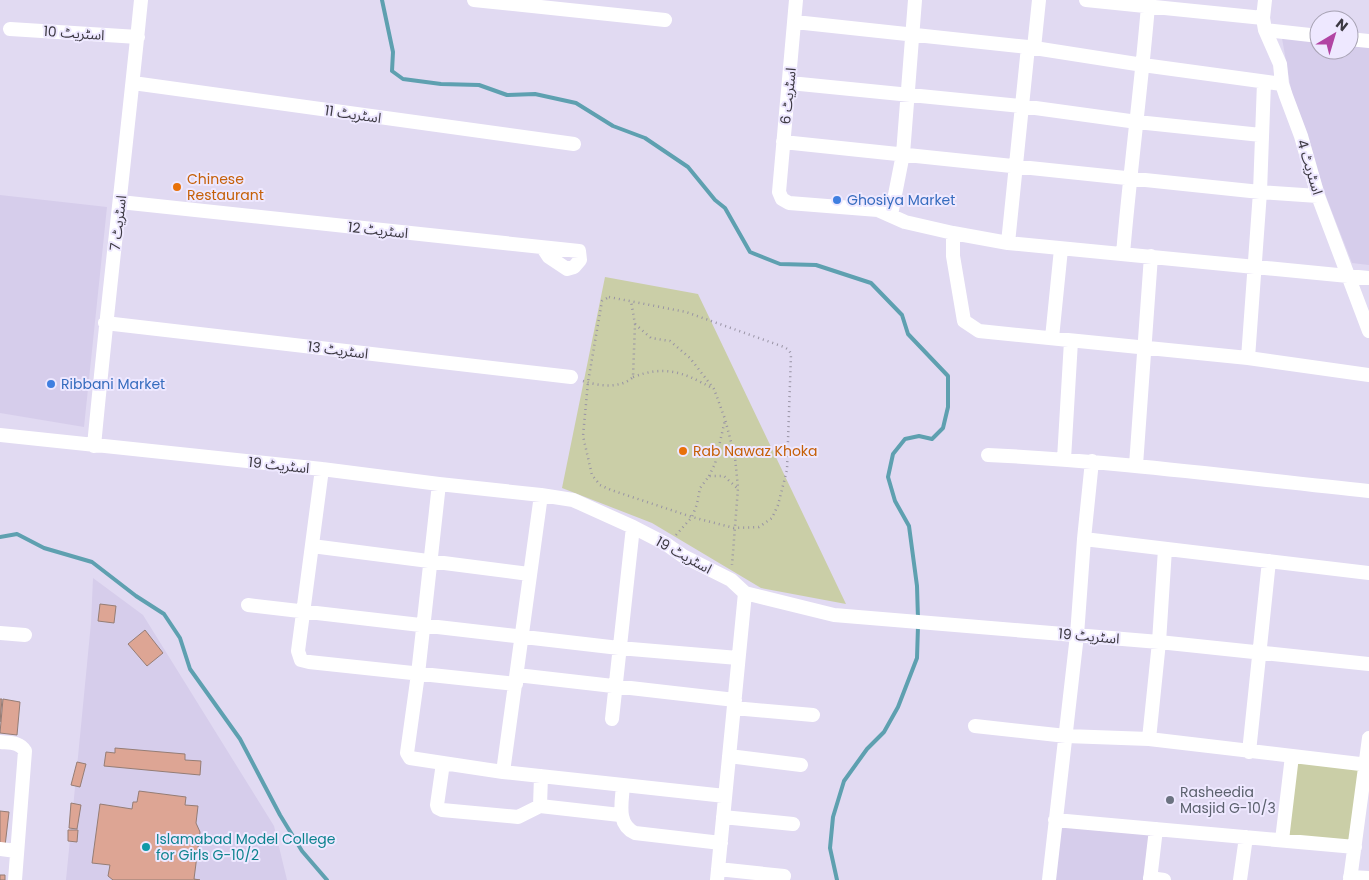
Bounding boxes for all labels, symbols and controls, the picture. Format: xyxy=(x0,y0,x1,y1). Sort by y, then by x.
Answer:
north arrow xyxy=(1309,10,1359,60)
text: N xyxy=(1332,14,1352,36)
street label: اسٹریٹ 10 xyxy=(43,21,105,45)
street label: اسٹریٹ 6 xyxy=(775,67,801,125)
street label: اسٹریٹ 11 xyxy=(323,100,383,128)
street label: اسٹریٹ 4 xyxy=(1292,137,1328,197)
place label: Chinese Restaurant xyxy=(187,169,264,205)
marker: Chinese Restaurant xyxy=(171,181,183,193)
place label: Ghosiya Market xyxy=(847,190,955,210)
street label: اسٹریٹ 7 xyxy=(105,194,131,252)
marker: Ghosiya Market xyxy=(831,194,843,206)
street label: اسٹریٹ 12 xyxy=(347,217,409,243)
street label: اسٹریٹ 13 xyxy=(307,336,369,364)
place label: Ribbani Market xyxy=(61,374,165,394)
marker: Ribbani Market xyxy=(45,378,57,390)
place label: Rab Nawaz Khoka xyxy=(693,441,818,461)
marker: Rab Nawaz Khoka xyxy=(677,445,689,457)
street label: اسٹریٹ 19 xyxy=(248,452,310,478)
street label: اسٹریٹ 19 xyxy=(652,531,716,579)
street label: اسٹریٹ 19 xyxy=(1058,623,1120,649)
place label: Rasheedia Masjid G-10/3 xyxy=(1180,782,1276,818)
marker: Rasheedia Masjid G-10/3 xyxy=(1164,794,1176,806)
place label: Islamabad Model College for Girls G-10/2 xyxy=(156,829,336,865)
marker: Islamabad Model College for Girls G-10/2 xyxy=(140,841,152,853)

